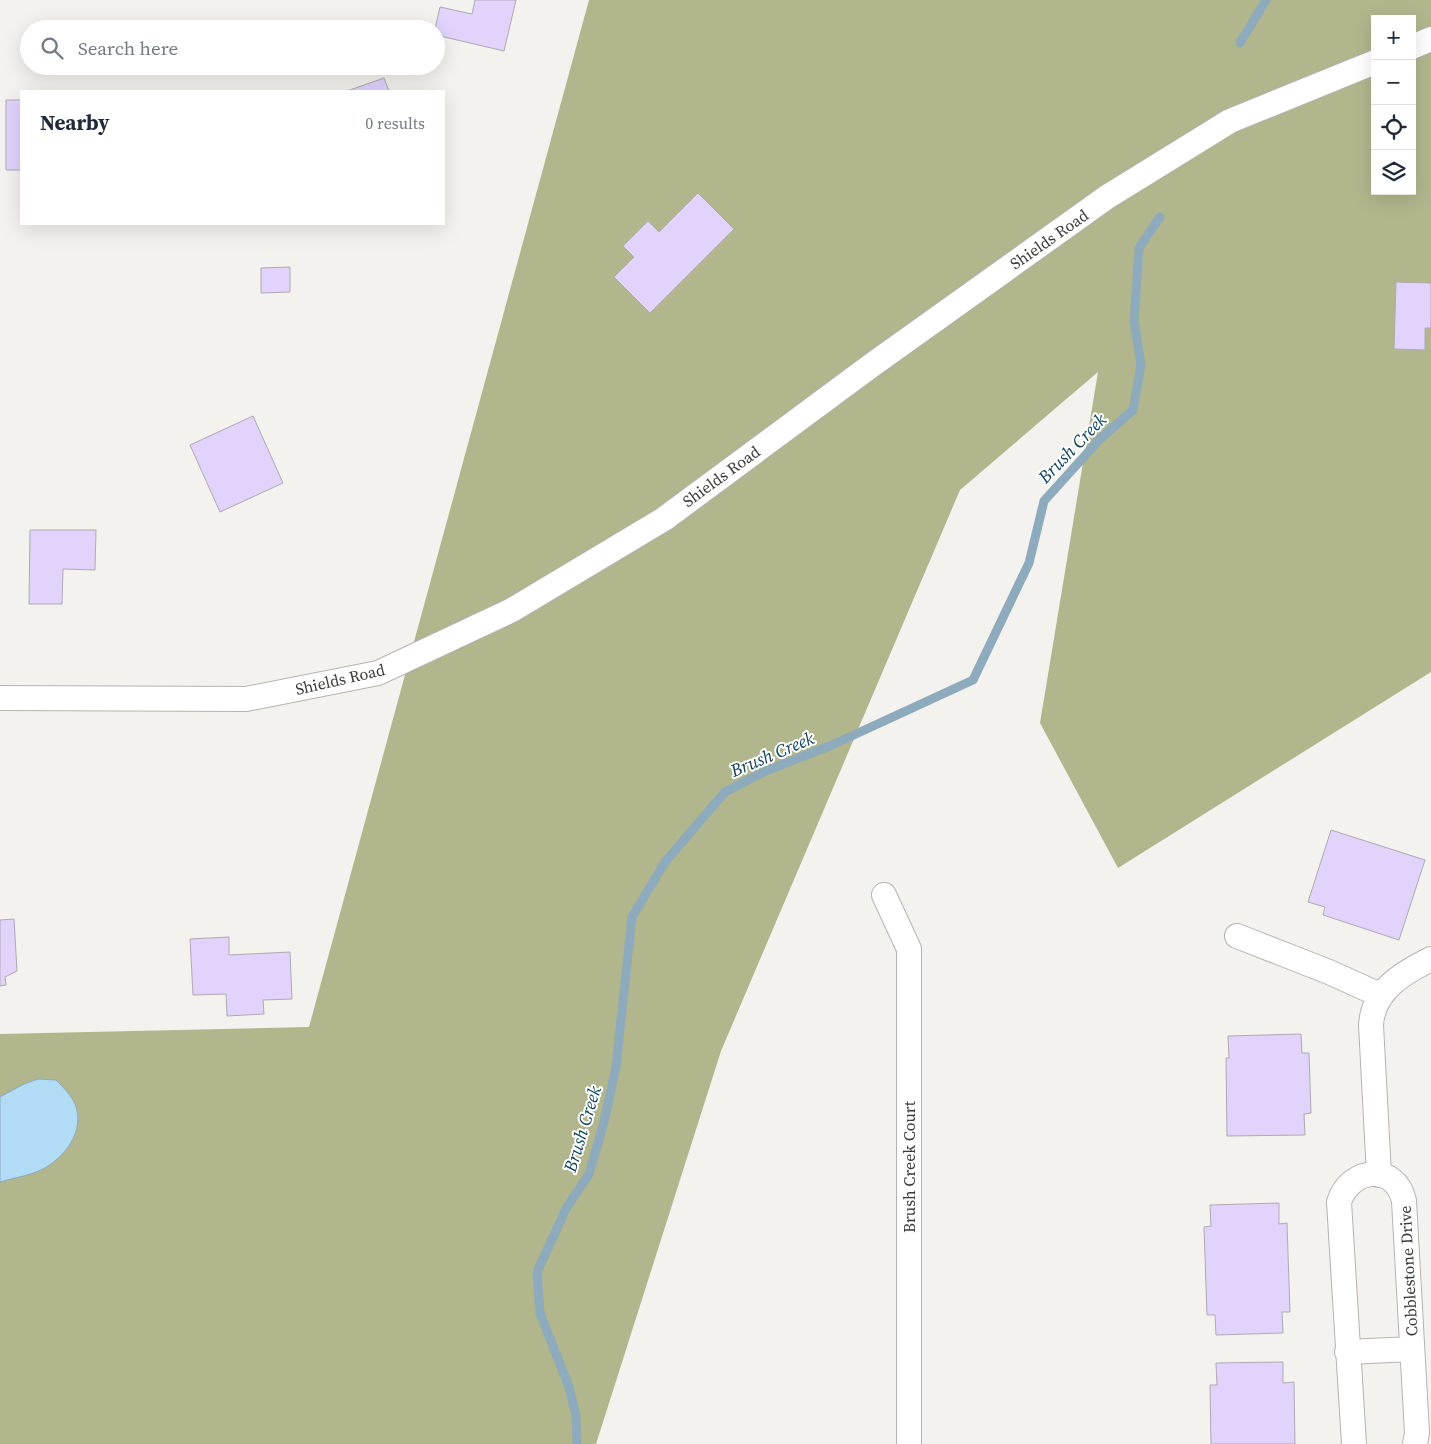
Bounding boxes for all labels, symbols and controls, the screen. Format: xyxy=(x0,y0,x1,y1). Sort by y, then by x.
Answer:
map controls xyxy=(1371,15,1416,195)
button: + xyxy=(1371,15,1416,60)
search box xyxy=(20,20,445,75)
icon: search xyxy=(38,34,66,62)
text: Search here xyxy=(78,35,178,61)
button: − xyxy=(1371,60,1416,105)
button: locate xyxy=(1371,105,1416,150)
text: Nearby xyxy=(40,108,110,137)
text: 0 results xyxy=(365,112,425,134)
button: layers xyxy=(1371,150,1416,195)
street label: Shields Road xyxy=(1005,204,1093,274)
water label: Brush Creek xyxy=(1031,407,1112,489)
street label: Shields Road xyxy=(678,440,764,512)
street label: Shields Road xyxy=(293,658,387,700)
water label: Brush Creek xyxy=(725,725,818,783)
water label: Brush Creek xyxy=(557,1082,607,1176)
street label: Brush Creek Court xyxy=(898,1100,920,1233)
street label: Cobblestone Drive xyxy=(1394,1205,1422,1337)

